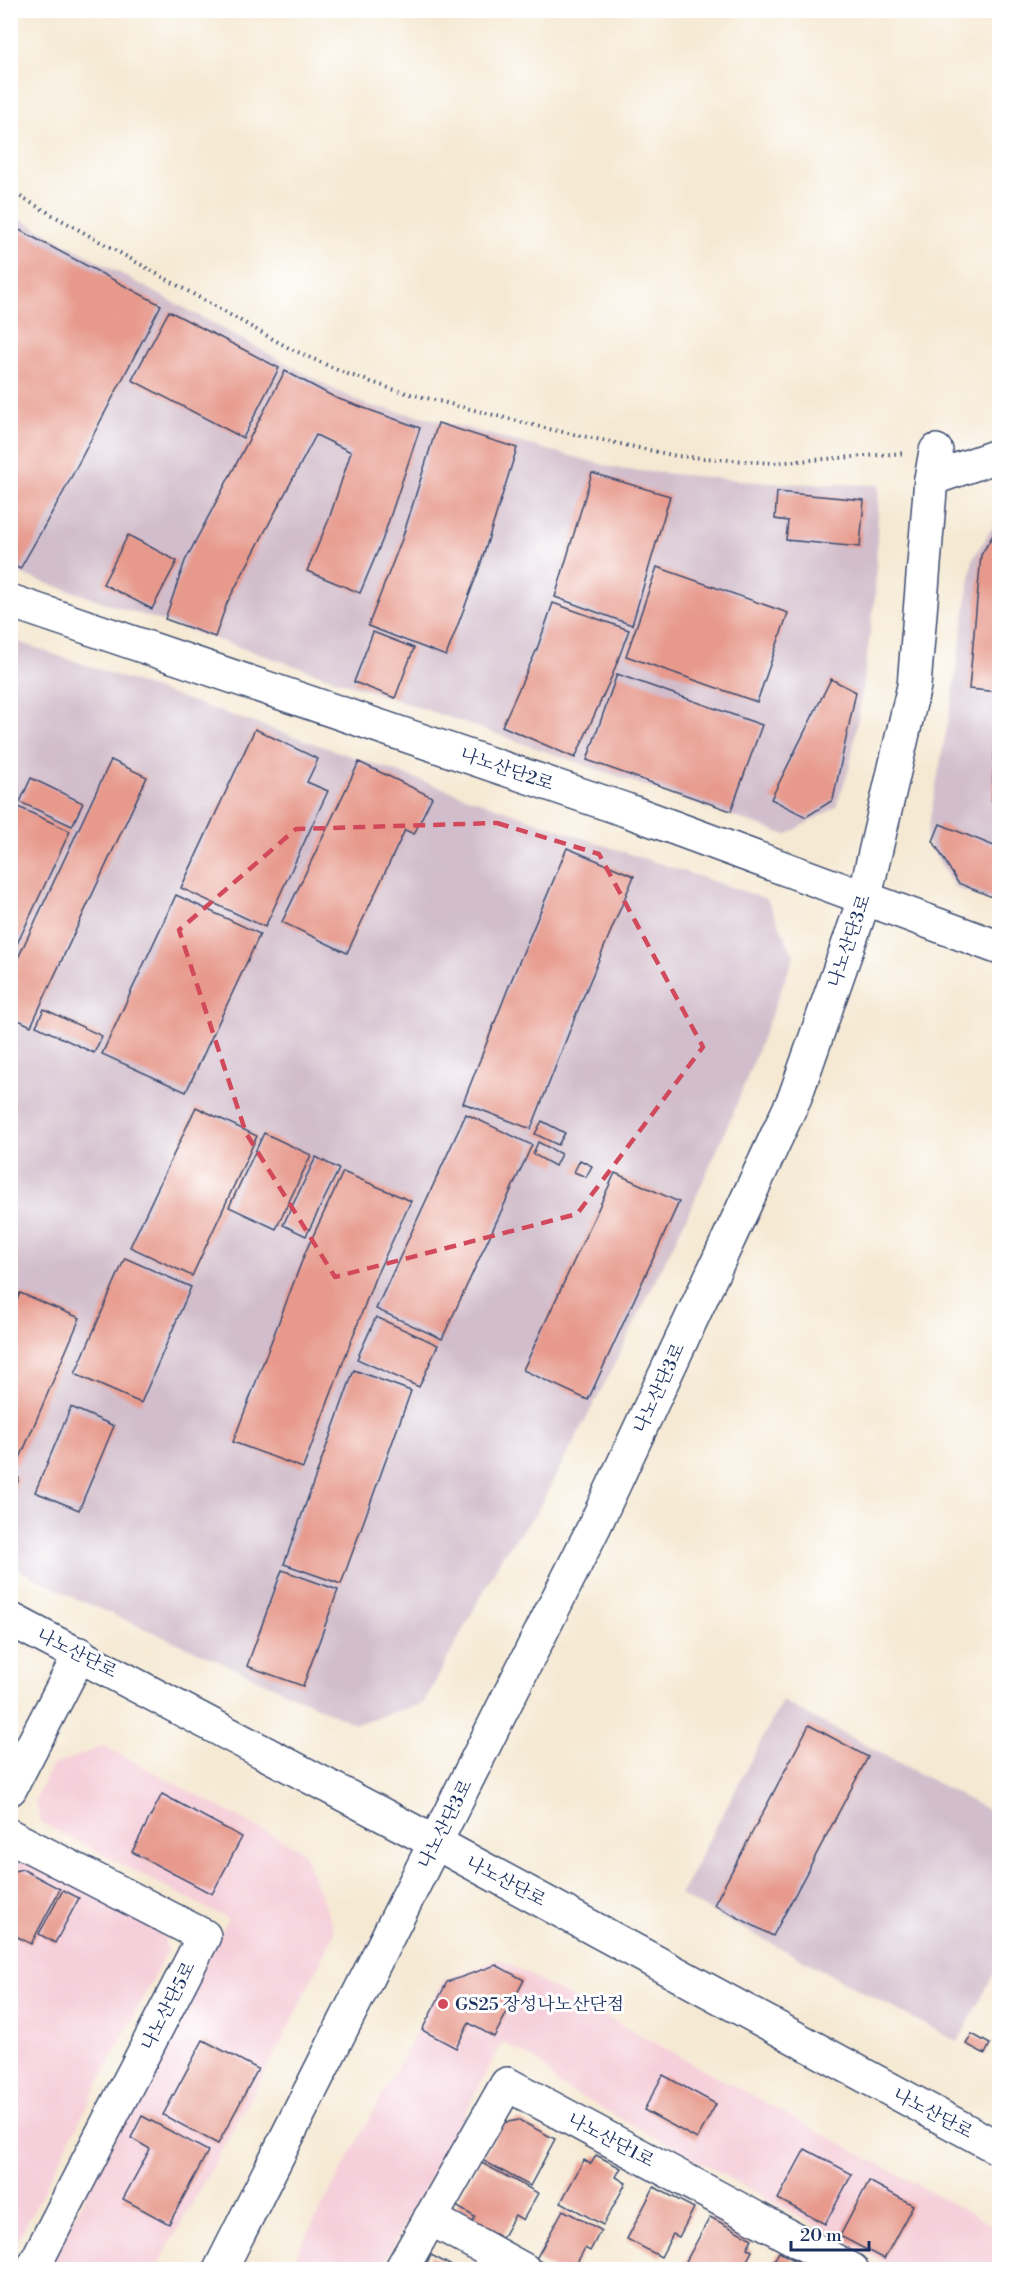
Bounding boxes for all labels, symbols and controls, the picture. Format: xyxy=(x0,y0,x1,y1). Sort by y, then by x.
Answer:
street label: 나노산단2로 xyxy=(457,743,557,796)
street label: 나노산단3로 xyxy=(823,892,876,991)
street label: 나노산단3로 xyxy=(629,1339,690,1437)
street label: 나노산단로 xyxy=(33,1623,121,1683)
street label: 나노산단3로 xyxy=(413,1776,478,1873)
street label: 나노산단로 xyxy=(462,1851,550,1912)
street label: 나노산단5로 xyxy=(136,1958,201,2055)
place label: GS25 장성나노산단점 xyxy=(455,1993,624,2016)
marker: GS25 장성나노산단점 xyxy=(436,1997,450,2011)
street label: 나노산단로 xyxy=(889,2083,977,2144)
street label: 나노산단1로 xyxy=(564,2108,658,2173)
scale bar xyxy=(791,2214,869,2252)
text: 20 m xyxy=(800,2224,842,2247)

